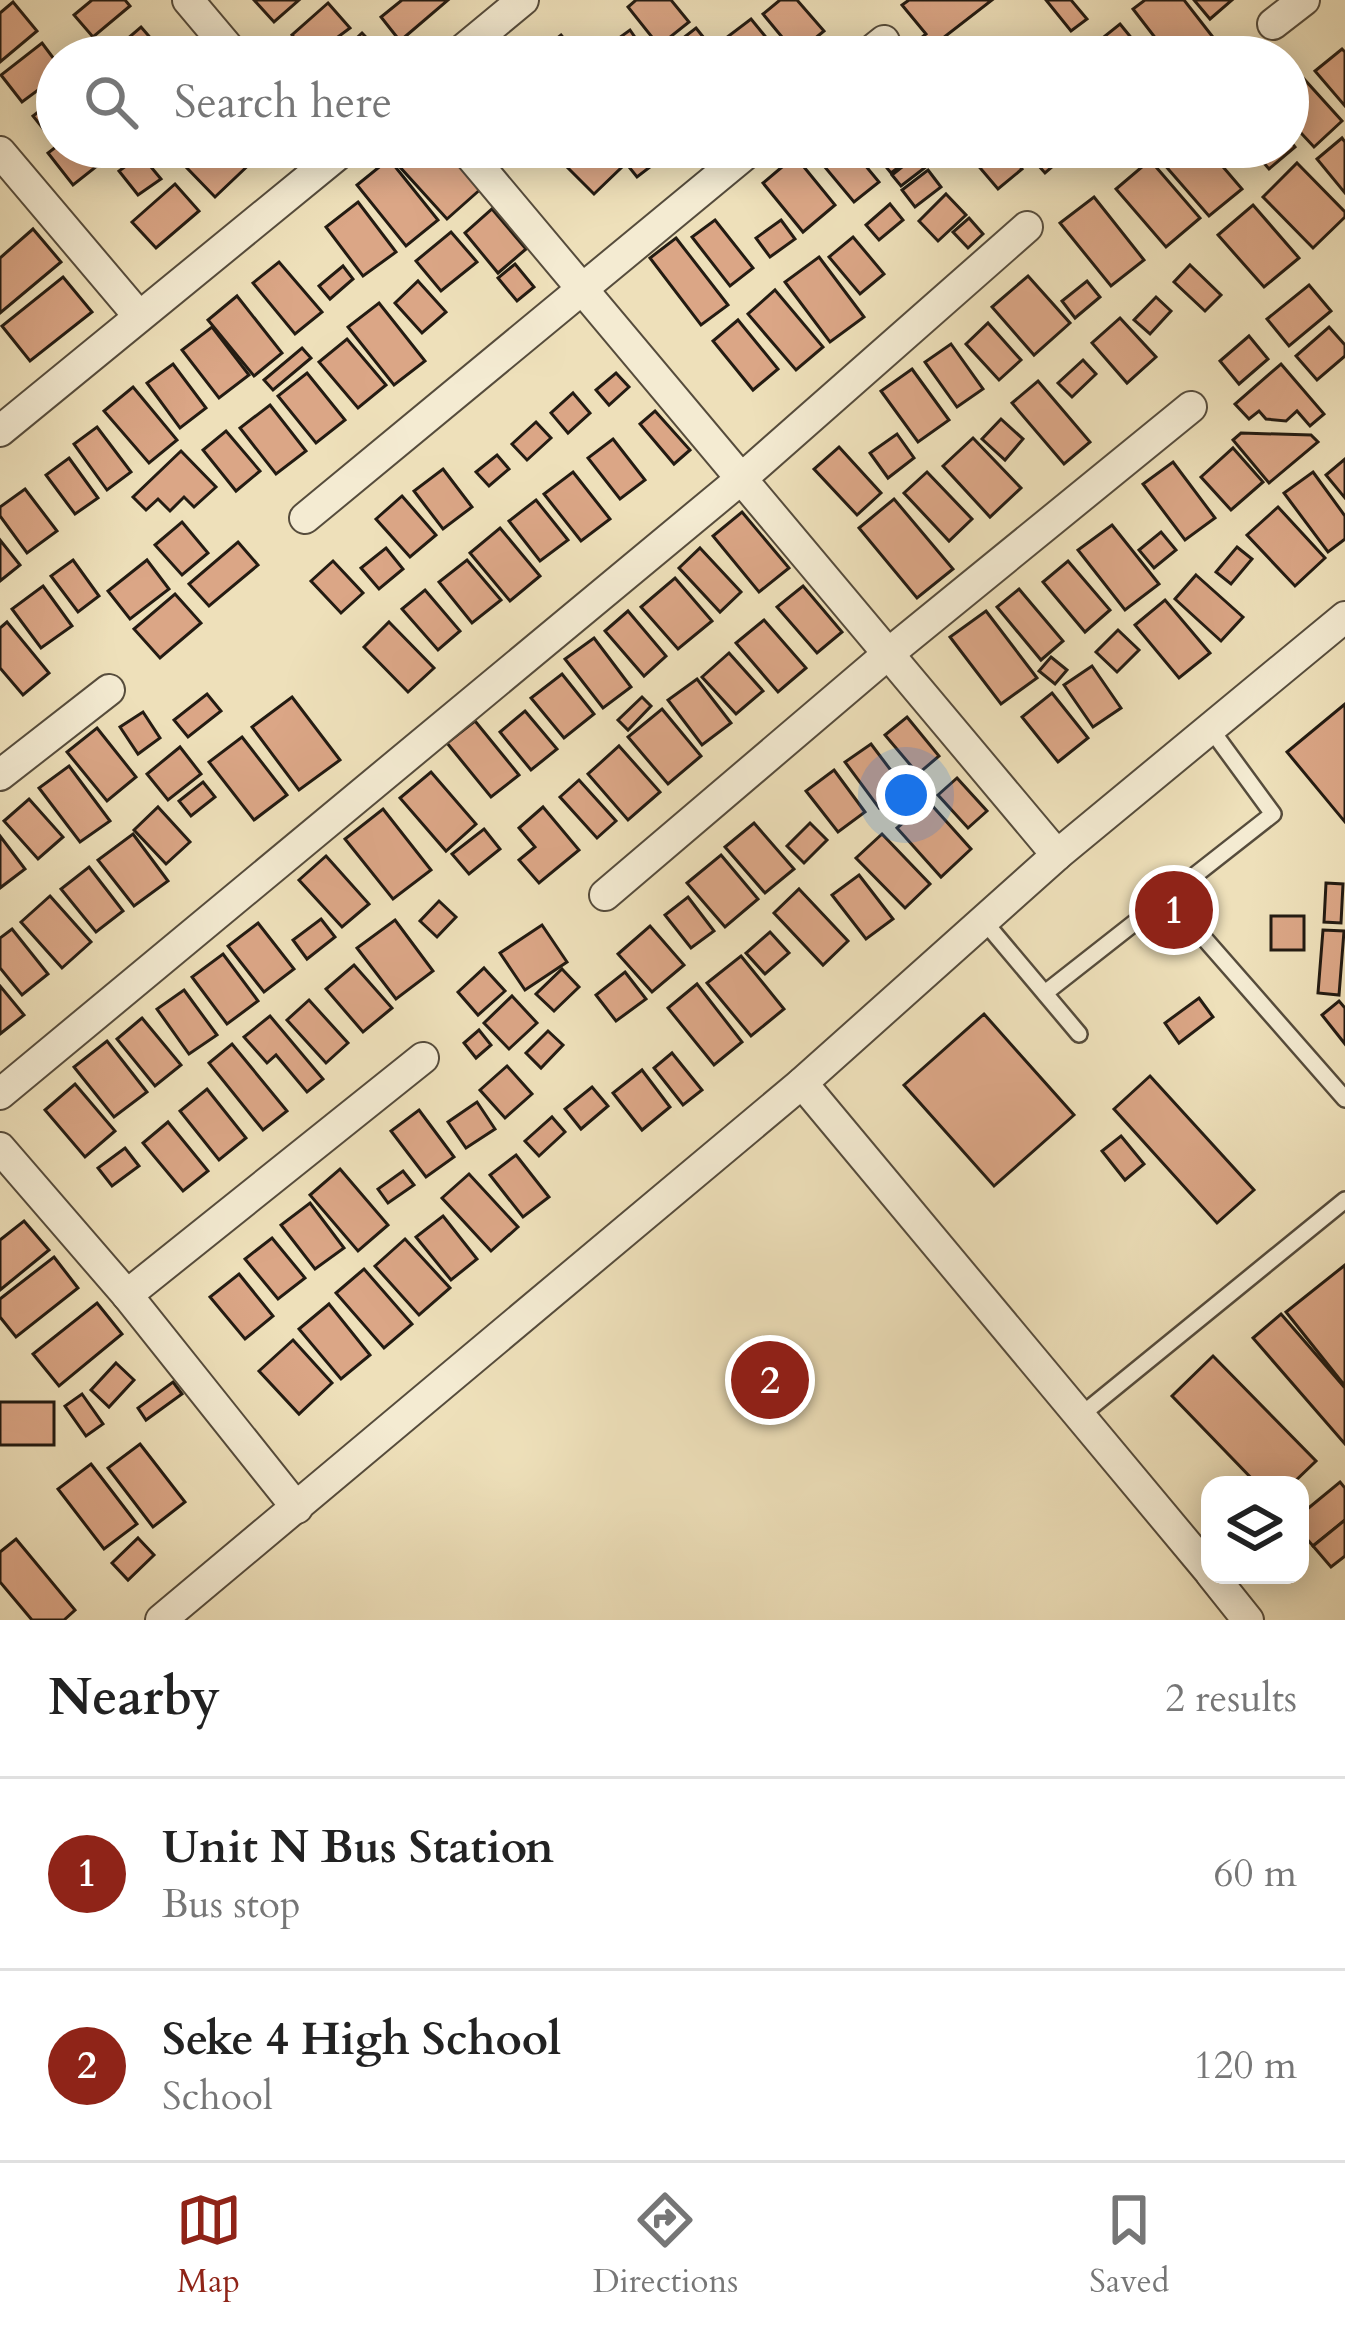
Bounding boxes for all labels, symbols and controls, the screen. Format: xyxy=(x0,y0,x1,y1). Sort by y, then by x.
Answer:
search box xyxy=(36,36,1309,168)
icon: search xyxy=(78,69,144,135)
text: Search here xyxy=(174,72,392,133)
your location xyxy=(876,765,936,825)
pin: 1 xyxy=(1135,865,1213,955)
pin: 2 xyxy=(731,1335,809,1425)
map controls xyxy=(1201,1476,1309,1584)
button: layers xyxy=(1201,1476,1309,1584)
text: Nearby xyxy=(48,1663,220,1733)
text: 2 results xyxy=(1165,1672,1297,1725)
text: Unit N Bus Station xyxy=(162,1817,554,1878)
text: 1 xyxy=(77,1847,97,1900)
text: 60 m xyxy=(1214,1847,1297,1900)
text: Bus stop xyxy=(162,1878,301,1931)
text: Seke 4 High School xyxy=(162,2009,561,2070)
text: 2 xyxy=(77,2039,97,2092)
text: 120 m xyxy=(1194,2039,1297,2092)
text: School xyxy=(162,2070,273,2123)
tab: Map xyxy=(176,2187,242,2304)
tab: Directions xyxy=(593,2187,738,2304)
tab: Saved xyxy=(1089,2187,1169,2304)

